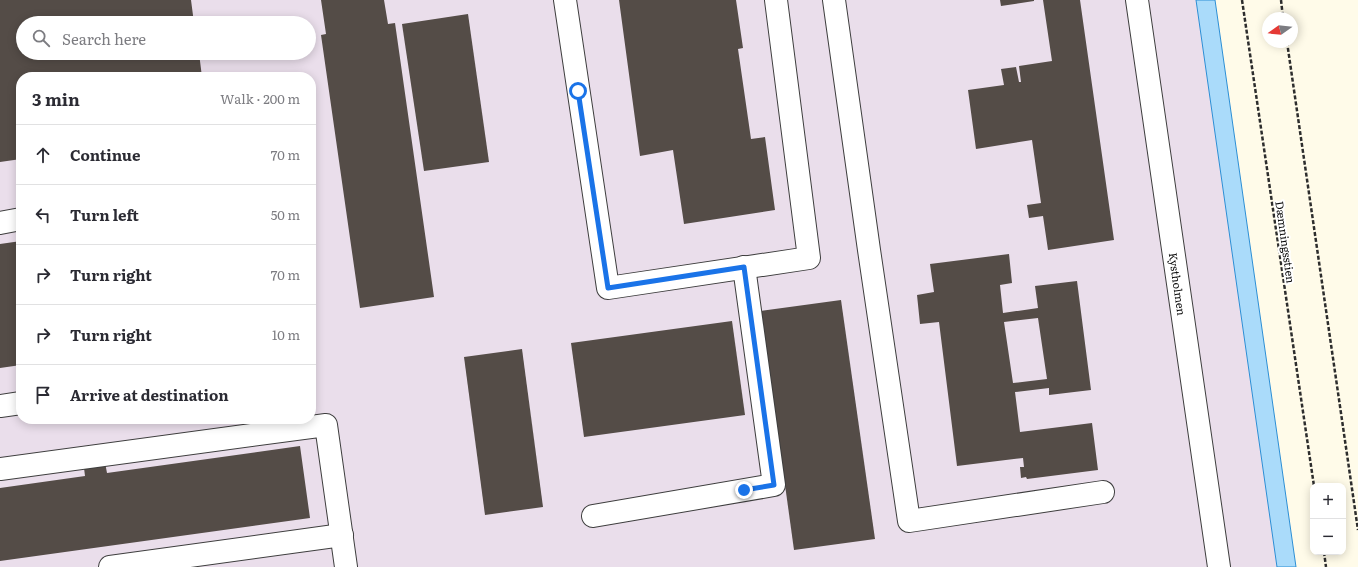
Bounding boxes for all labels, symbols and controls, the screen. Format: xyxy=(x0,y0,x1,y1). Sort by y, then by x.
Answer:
north arrow xyxy=(1262,12,1298,48)
search box xyxy=(16,16,316,60)
icon: search xyxy=(30,27,52,49)
text: Search here xyxy=(62,27,146,50)
route start xyxy=(569,82,587,100)
text: 3 min xyxy=(32,86,80,111)
text: Walk · 200 m xyxy=(220,89,300,108)
text: Continue xyxy=(70,143,140,166)
icon: ahead xyxy=(32,144,54,166)
text: 70 m xyxy=(271,145,300,164)
street label: Dæmningsstien xyxy=(1272,200,1300,284)
text: Turn left xyxy=(70,203,139,226)
icon: left xyxy=(32,204,54,226)
text: 50 m xyxy=(271,205,300,224)
street label: Kystholmen xyxy=(1166,252,1190,316)
text: Turn right xyxy=(70,263,152,286)
icon: right xyxy=(32,264,54,286)
text: 70 m xyxy=(271,265,300,284)
text: Turn right xyxy=(70,323,152,346)
icon: right xyxy=(32,324,54,346)
text: 10 m xyxy=(272,325,300,344)
text: Arrive at destination xyxy=(70,383,229,406)
icon: arrive xyxy=(32,384,54,406)
route end xyxy=(735,481,753,499)
map controls xyxy=(1310,483,1346,555)
button: + xyxy=(1310,483,1346,519)
button: − xyxy=(1310,519,1346,555)

